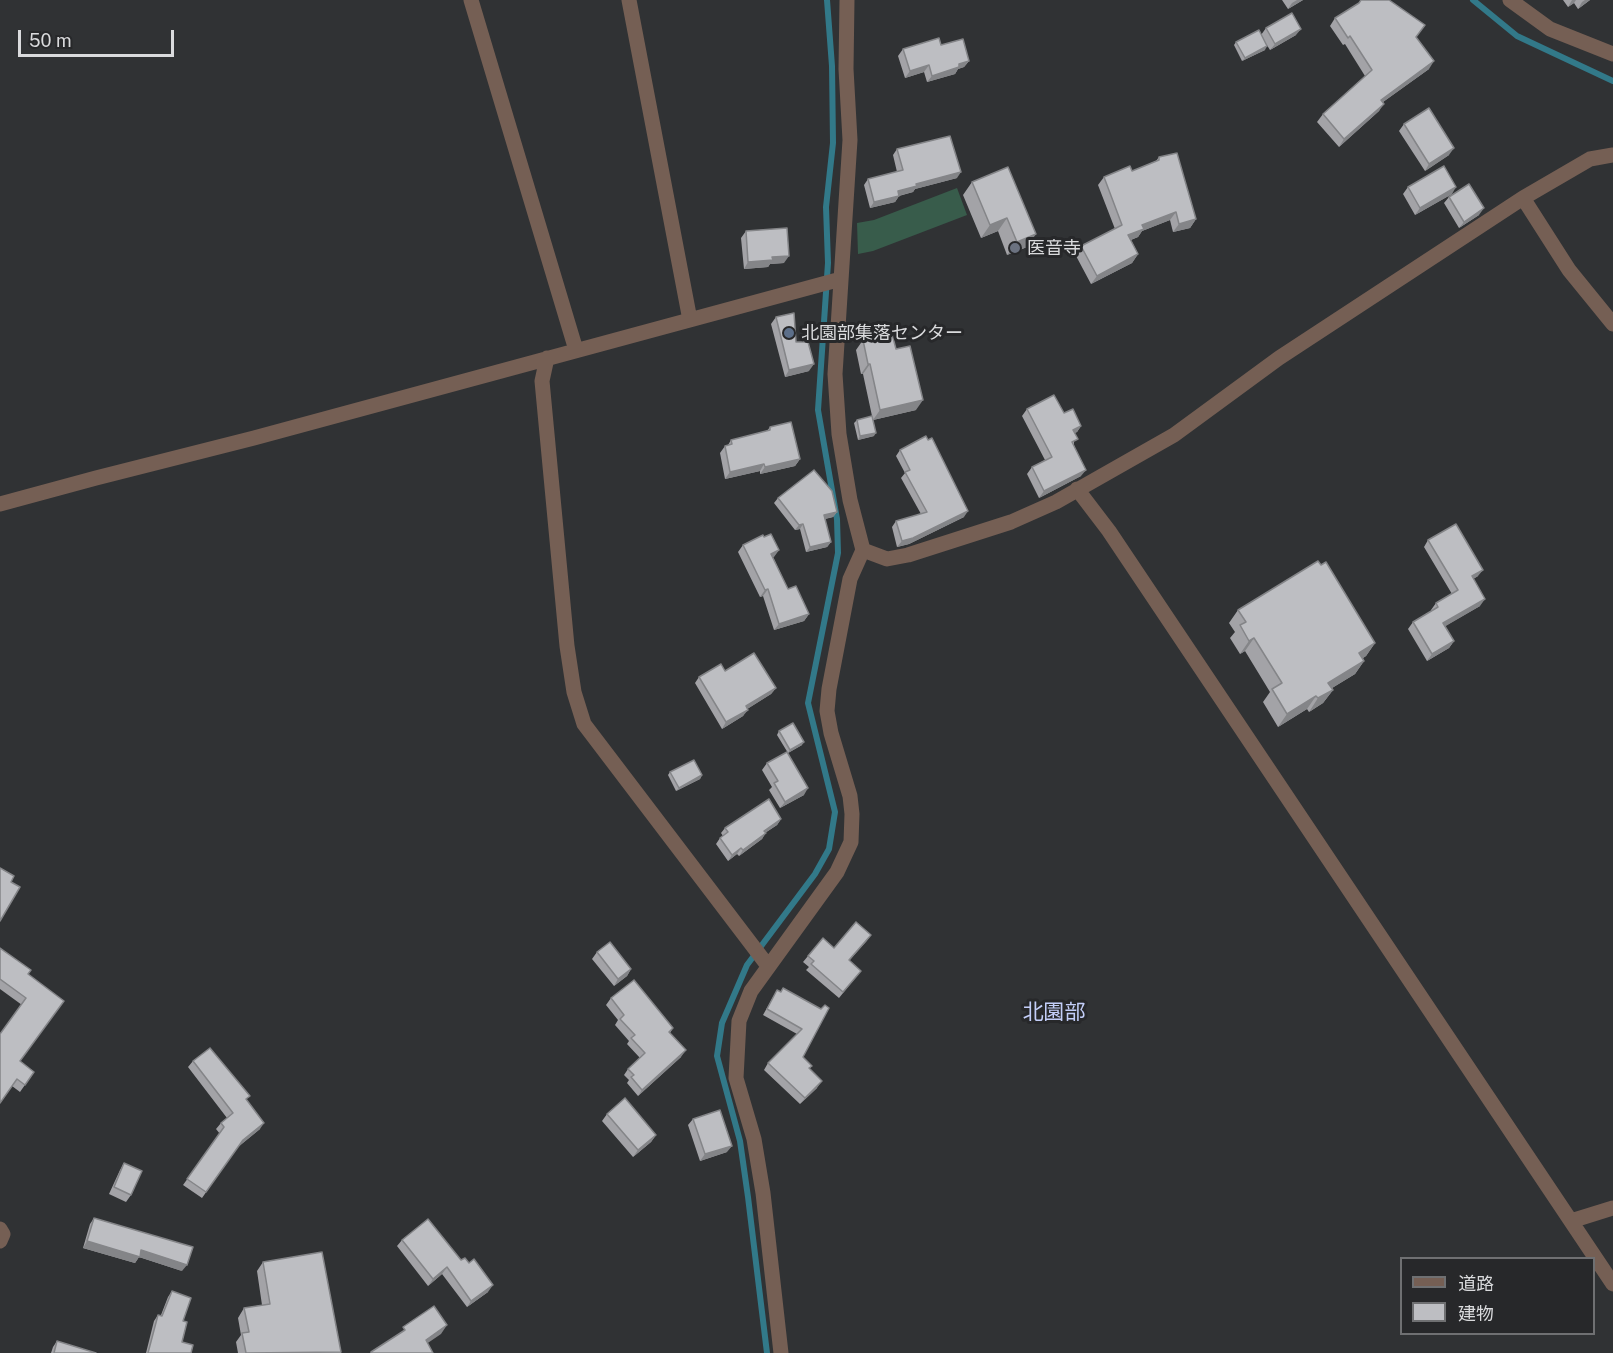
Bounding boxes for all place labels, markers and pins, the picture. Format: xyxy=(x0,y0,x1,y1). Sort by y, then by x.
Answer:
place label: 医音寺 xyxy=(1027,237,1081,259)
marker: 医音寺 xyxy=(1008,241,1022,255)
place label: 北園部集落センター xyxy=(801,322,963,344)
marker: 北園部集落センター xyxy=(782,326,796,340)

